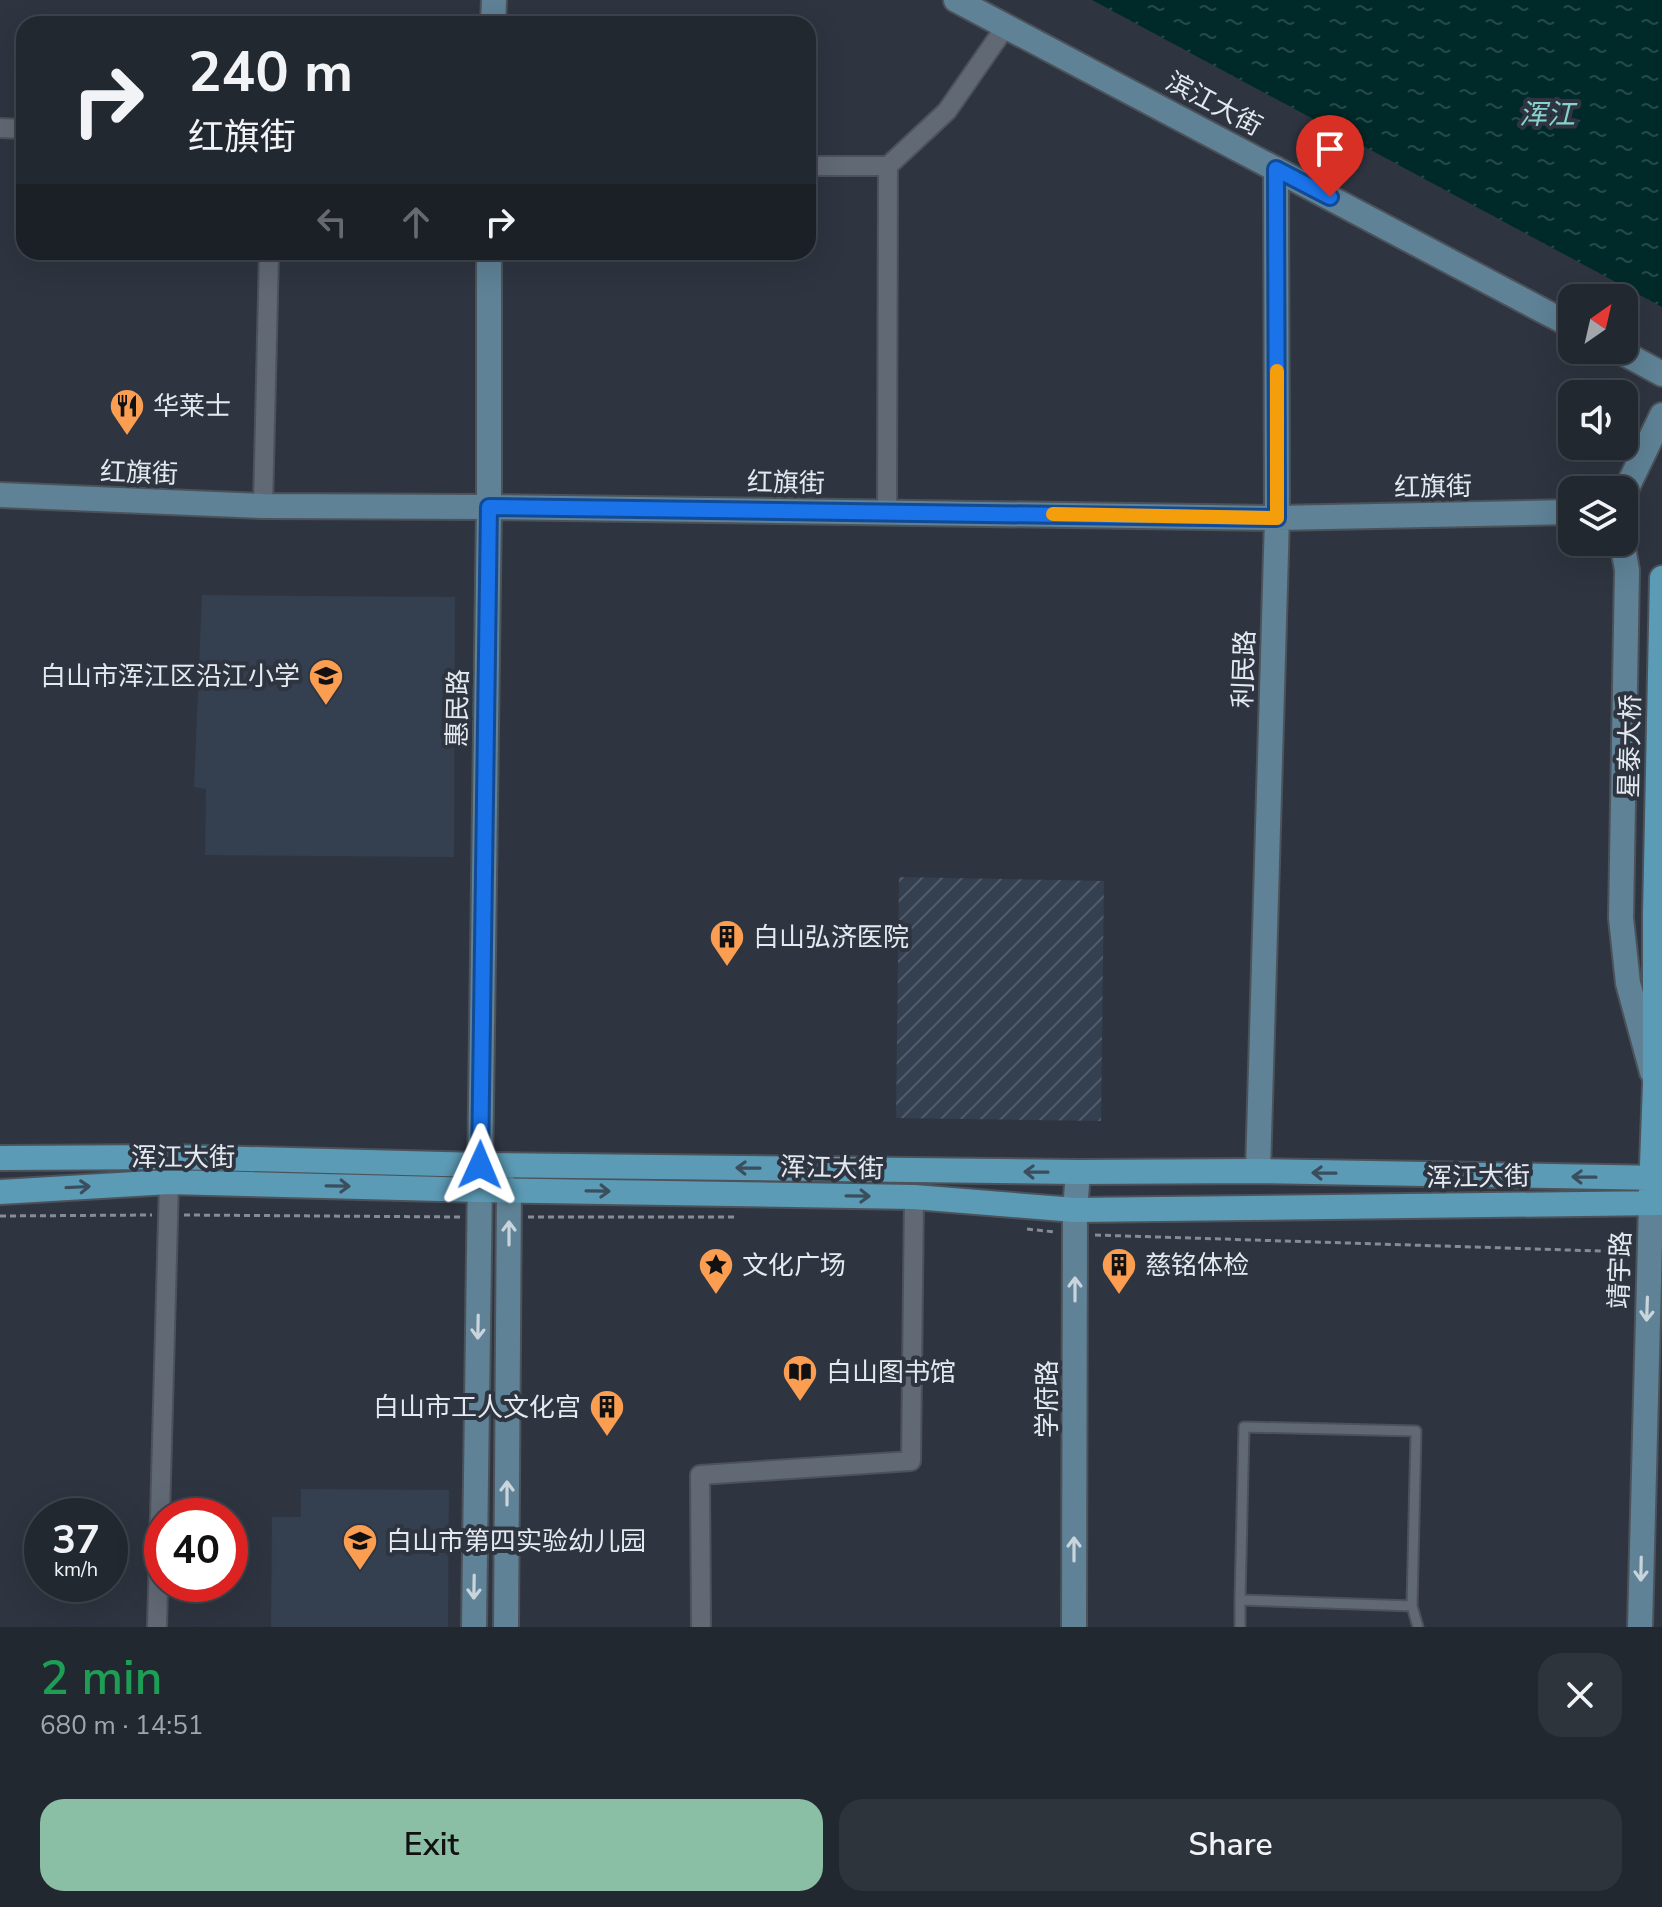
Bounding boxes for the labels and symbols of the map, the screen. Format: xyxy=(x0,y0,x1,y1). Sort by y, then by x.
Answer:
street label: 滨江大街 xyxy=(1160,64,1268,144)
water label: 浑江 xyxy=(1519,96,1578,134)
pin xyxy=(1296,115,1364,197)
north arrow xyxy=(1558,284,1638,364)
restaurant icon: 华莱士 xyxy=(108,387,146,437)
place label: 华莱士 xyxy=(153,389,231,424)
street label: 红旗街 xyxy=(99,454,179,492)
street label: 红旗街 xyxy=(747,465,825,501)
street label: 红旗街 xyxy=(1394,469,1472,505)
street label: 利民路 xyxy=(1225,629,1263,709)
school or university icon: 白山市浑江区沿江小学 xyxy=(307,657,345,707)
place label: 白山市浑江区沿江小学 xyxy=(40,659,300,694)
street label: 惠民路 xyxy=(440,669,476,747)
street label: 星泰大桥 xyxy=(1612,694,1648,798)
building icon: 白山弘济医院 xyxy=(708,918,746,968)
place label: 白山弘济医院 xyxy=(753,920,909,955)
position arrow xyxy=(438,1123,522,1207)
street label: 浑江大街 xyxy=(131,1140,235,1175)
street label: 浑江大街 xyxy=(780,1150,884,1186)
street label: 浑江大街 xyxy=(1426,1159,1530,1195)
one-way arrow xyxy=(735,1160,762,1176)
one-way arrow xyxy=(1023,1164,1050,1180)
one-way arrow xyxy=(1311,1165,1338,1180)
one-way arrow xyxy=(1571,1169,1598,1185)
one-way arrow xyxy=(324,1179,351,1194)
one-way arrow xyxy=(64,1180,91,1195)
one-way arrow xyxy=(584,1183,611,1199)
one-way arrow xyxy=(844,1188,871,1204)
one-way arrow xyxy=(501,1220,516,1247)
street label: 靖宇路 xyxy=(1601,1230,1639,1310)
place icon: 文化广场 xyxy=(697,1246,735,1296)
building icon: 慈铭体检 xyxy=(1100,1246,1138,1296)
place label: 文化广场 xyxy=(742,1248,846,1283)
place label: 慈铭体检 xyxy=(1145,1248,1249,1283)
one-way arrow xyxy=(1067,1276,1083,1303)
one-way arrow xyxy=(1639,1295,1654,1322)
one-way arrow xyxy=(470,1313,486,1340)
library icon: 白山图书馆 xyxy=(781,1353,819,1403)
place label: 白山图书馆 xyxy=(826,1355,956,1390)
street label: 学府路 xyxy=(1030,1360,1065,1438)
building icon: 白山市工人文化宫 xyxy=(588,1388,626,1438)
place label: 白山市工人文化宫 xyxy=(373,1390,581,1425)
one-way arrow xyxy=(499,1480,514,1507)
speed limit sign: 40 xyxy=(144,1498,248,1602)
school or university icon: 白山市第四实验幼儿园 xyxy=(341,1522,379,1572)
place label: 白山市第四实验幼儿园 xyxy=(386,1524,646,1559)
one-way arrow xyxy=(1066,1536,1082,1563)
one-way arrow xyxy=(1633,1555,1649,1582)
one-way arrow xyxy=(466,1573,482,1600)

